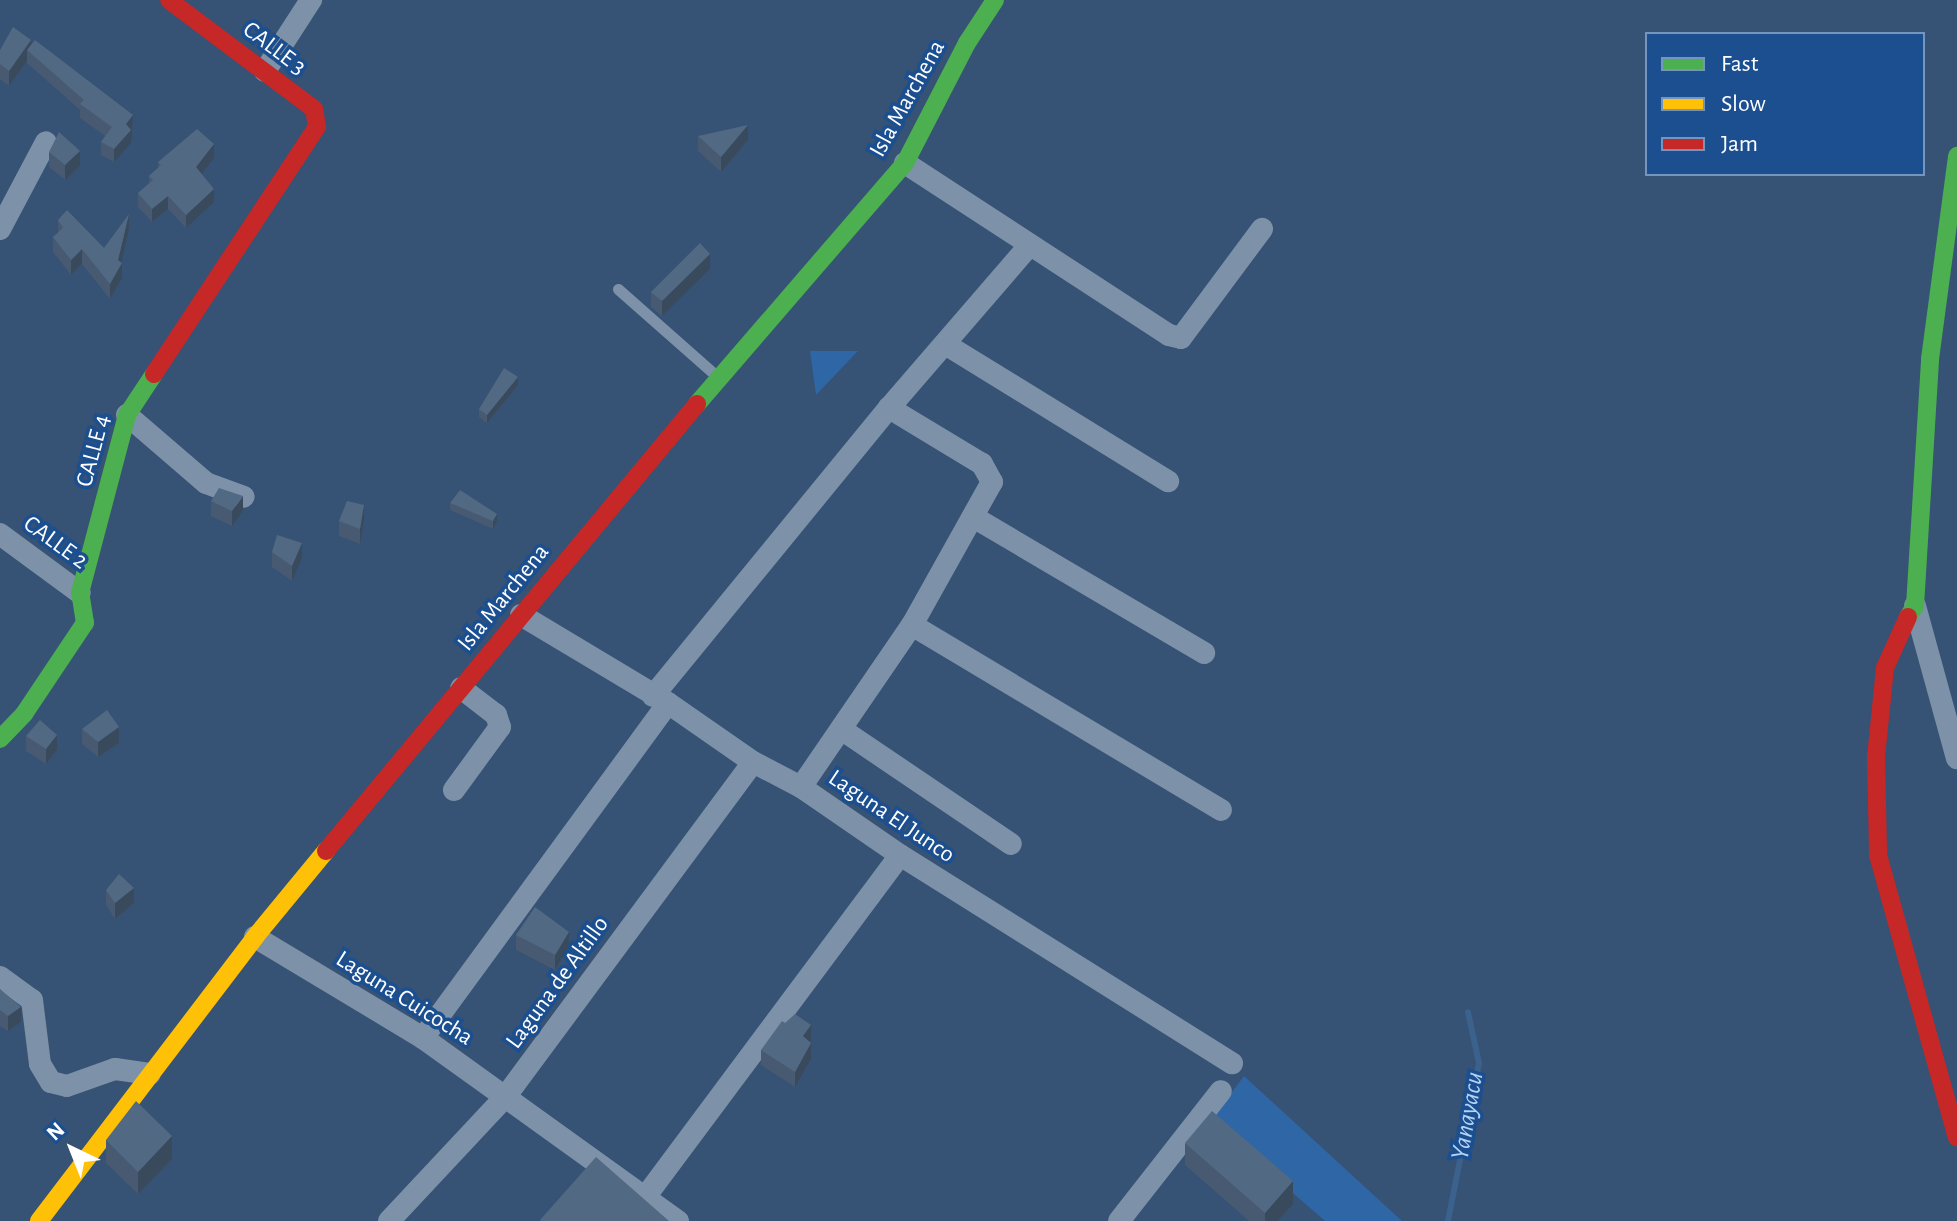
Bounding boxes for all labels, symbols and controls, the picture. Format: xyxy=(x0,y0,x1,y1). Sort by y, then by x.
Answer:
street label: CALLE 3 xyxy=(237,16,311,82)
legend xyxy=(1645,32,1925,176)
street label: Isla Marchena xyxy=(864,35,952,163)
text: Fast xyxy=(1721,52,1758,76)
text: Slow xyxy=(1721,92,1766,116)
text: Jam xyxy=(1721,132,1758,156)
street label: CALLE 4 xyxy=(71,412,117,490)
street label: CALLE 2 xyxy=(17,510,93,576)
street label: Isla Marchena xyxy=(452,539,556,657)
street label: Laguna El Junco xyxy=(822,764,960,870)
street label: Laguna de Altillo xyxy=(500,911,616,1055)
street label: Laguna Cuicocha xyxy=(330,945,478,1053)
water label: Yanayacu xyxy=(1445,1070,1491,1162)
north arrow xyxy=(32,1109,112,1189)
text: N xyxy=(43,1118,69,1145)

